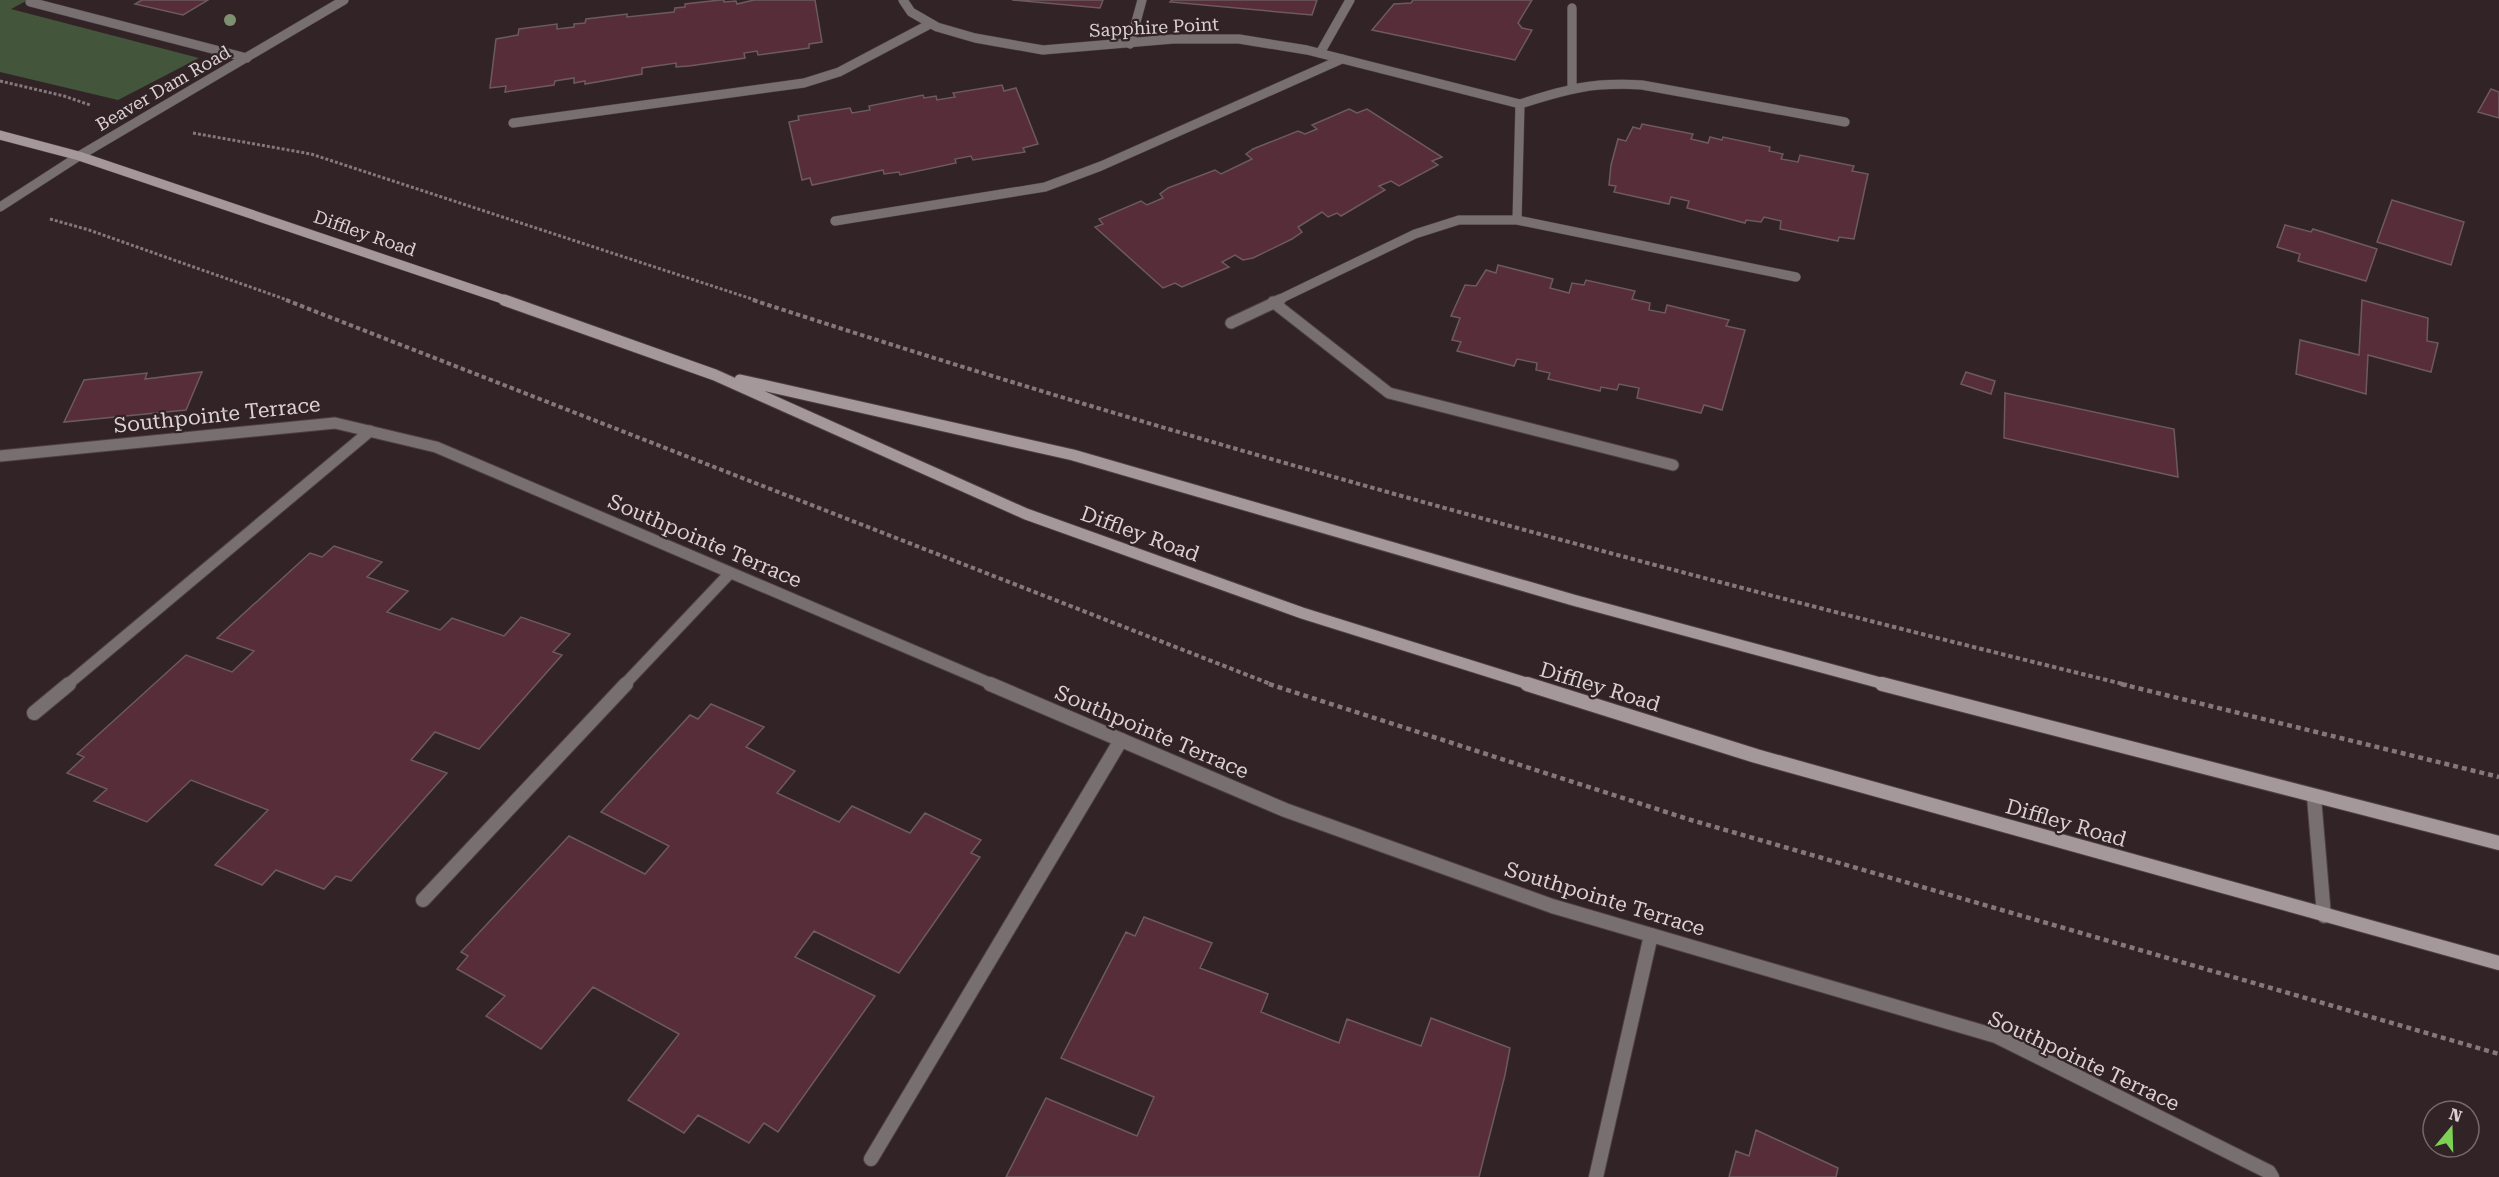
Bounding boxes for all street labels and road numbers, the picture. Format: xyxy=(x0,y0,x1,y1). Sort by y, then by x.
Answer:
street label: Sapphire Point xyxy=(1089,13,1220,41)
street label: Beaver Dam Road xyxy=(92,41,234,135)
street label: Diffley Road xyxy=(311,206,419,260)
street label: Southpointe Terrace xyxy=(112,392,322,438)
street label: Southpointe Terrace xyxy=(605,489,805,593)
street label: Diffley Road xyxy=(1077,501,1203,567)
street label: Diffley Road xyxy=(1537,657,1664,717)
street label: Southpointe Terrace xyxy=(1052,680,1252,784)
street label: Diffley Road xyxy=(2003,794,2130,852)
street label: Southpointe Terrace xyxy=(1502,857,1708,941)
street label: Southpointe Terrace xyxy=(1985,1006,2183,1116)

